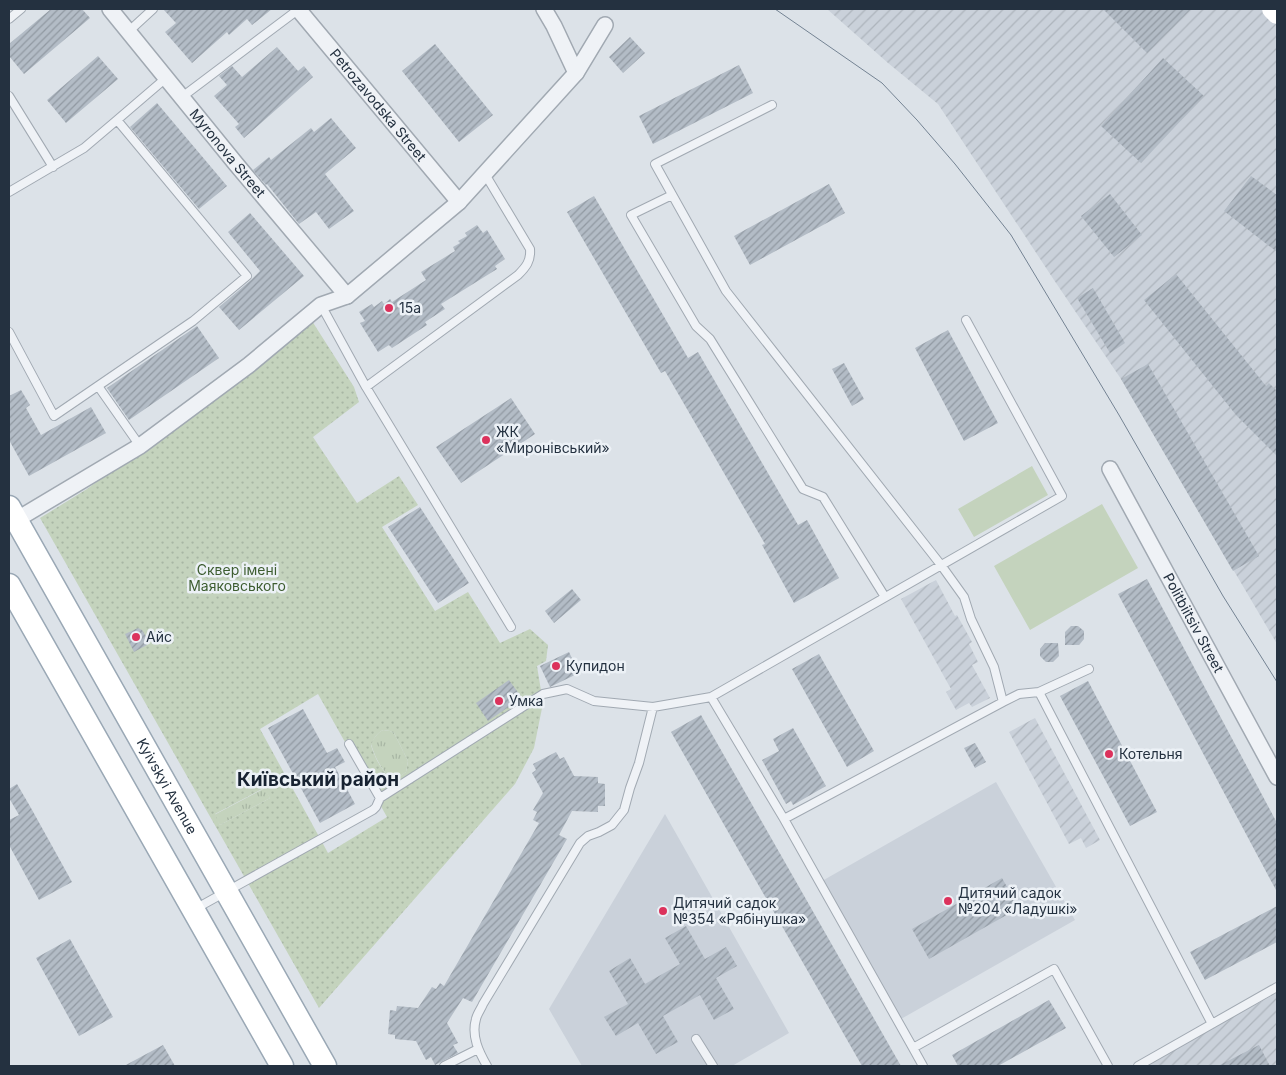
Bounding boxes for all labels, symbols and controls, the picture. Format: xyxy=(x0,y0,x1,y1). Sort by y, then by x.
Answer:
street label: Petrozavodska Street xyxy=(327,45,431,165)
street label: Myronova Street xyxy=(187,105,270,201)
place label: 15а xyxy=(399,299,421,316)
marker: 15а xyxy=(383,302,395,314)
place label: ЖК «Миронівський» xyxy=(496,423,610,456)
marker: ЖК «Миронівський» xyxy=(480,434,492,446)
park label: Сквер імені Маяковського xyxy=(188,561,286,594)
street label: Politbiitsiv Street xyxy=(1160,570,1228,676)
place label: Айс xyxy=(146,628,172,645)
marker: Айс xyxy=(130,631,142,643)
place label: Купидон xyxy=(566,657,625,674)
marker: Купидон xyxy=(550,660,562,672)
place label: Умка xyxy=(509,692,543,709)
marker: Умка xyxy=(493,695,505,707)
street label: Kyivskyi Avenue xyxy=(134,735,201,837)
place label: Котельня xyxy=(1119,745,1183,762)
marker: Котельня xyxy=(1103,748,1115,760)
district label: Київський район xyxy=(237,768,399,791)
place label: Дитячий садок №204 «Ладушкі» xyxy=(958,884,1077,917)
place label: Дитячий садок №354 «Рябінушка» xyxy=(673,894,806,927)
marker: Дитячий садок №204 «Ладушкі» xyxy=(942,895,954,907)
marker: Дитячий садок №354 «Рябінушка» xyxy=(657,905,669,917)

